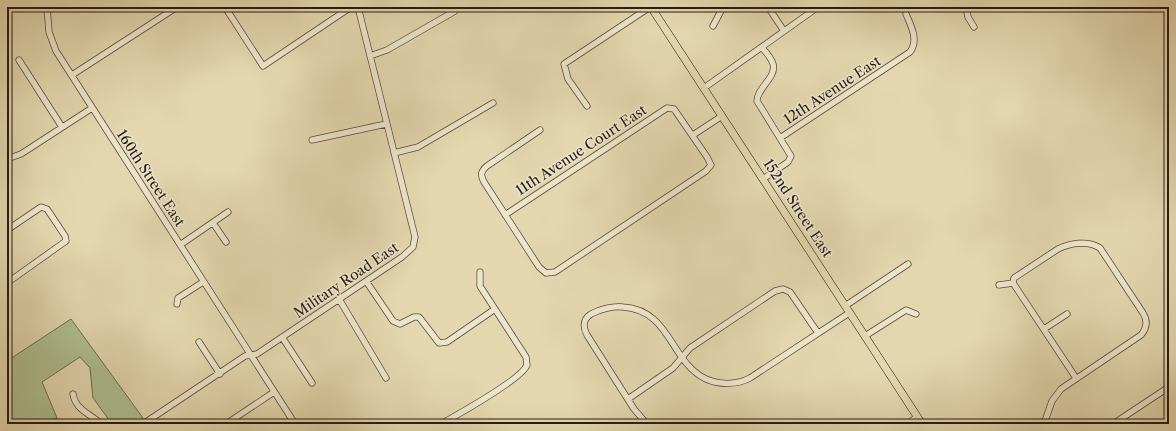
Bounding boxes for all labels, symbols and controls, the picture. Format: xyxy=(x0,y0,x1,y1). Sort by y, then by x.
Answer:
street label: 12th Avenue East xyxy=(780,52,884,128)
street label: 11th Avenue Court East xyxy=(512,101,650,199)
street label: 160th Street East xyxy=(113,126,189,230)
street label: 152nd Street East xyxy=(759,155,837,261)
street label: Military Road East xyxy=(290,238,402,322)

